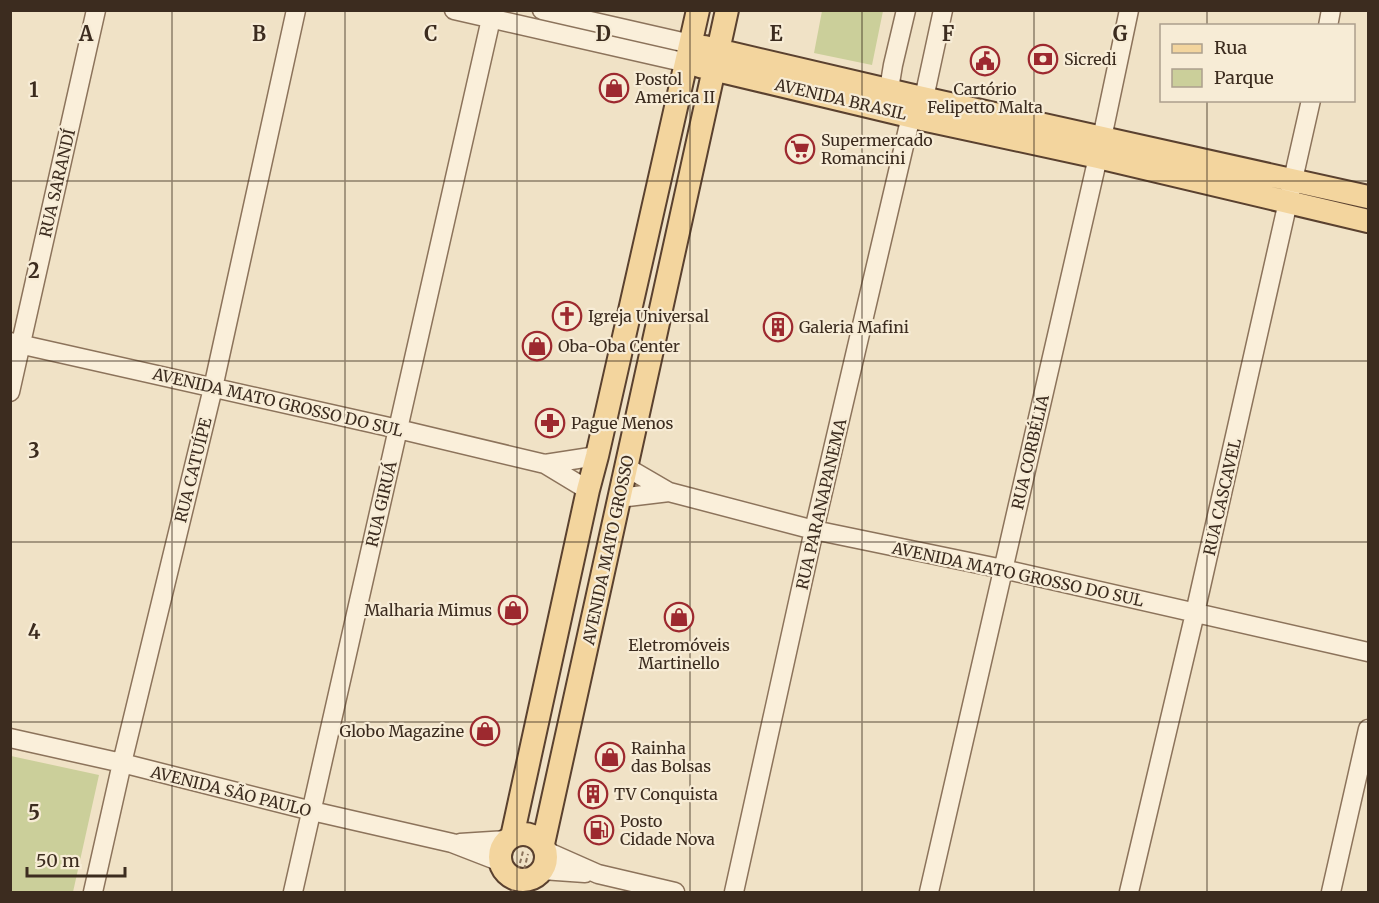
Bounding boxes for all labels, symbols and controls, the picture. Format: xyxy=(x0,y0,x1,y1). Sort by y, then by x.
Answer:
text: A xyxy=(78,21,94,46)
text: B xyxy=(252,21,266,46)
text: C xyxy=(424,21,438,46)
text: D xyxy=(595,21,611,46)
text: E xyxy=(769,21,783,46)
text: F xyxy=(942,21,955,46)
text: G xyxy=(1113,21,1128,46)
legend xyxy=(1160,24,1355,102)
text: Rua xyxy=(1214,36,1248,59)
bank icon: Sicredi xyxy=(1027,43,1059,75)
public building icon: Cartório Felipetto Malta xyxy=(969,45,1001,77)
place label: Sicredi xyxy=(1064,49,1117,69)
text: Parque xyxy=(1214,66,1274,89)
place label: Postol America II xyxy=(634,69,715,107)
shop icon: Postol America II xyxy=(598,72,630,104)
street label: AVENIDA BRASIL xyxy=(772,74,909,124)
text: 1 xyxy=(29,77,39,102)
place label: Cartório Felipetto Malta xyxy=(927,79,1043,117)
street label: RUA SARANDÍ xyxy=(35,127,79,239)
place label: Supermercado Romancini xyxy=(821,130,933,168)
supermarket icon: Supermercado Romancini xyxy=(784,133,816,165)
text: 2 xyxy=(28,258,40,283)
church icon: Igreja Universal xyxy=(551,300,583,332)
place label: Igreja Universal xyxy=(588,306,709,326)
building icon: Galeria Mafini xyxy=(762,311,794,343)
place label: Galeria Mafini xyxy=(799,317,909,337)
shop icon: Oba-Oba Center xyxy=(521,330,553,362)
place label: Oba-Oba Center xyxy=(558,336,680,356)
street label: AVENIDA MATO GROSSO DO SUL xyxy=(150,363,405,441)
street label: RUA CORBÉLIA xyxy=(1007,392,1053,511)
pharmacy icon: Pague Menos xyxy=(534,407,566,439)
place label: Pague Menos xyxy=(571,413,673,433)
street label: RUA CATUÍPE xyxy=(170,415,216,524)
street label: RUA PARANAPANEMA xyxy=(792,416,851,591)
street label: RUA CASCAVEL xyxy=(1199,436,1245,557)
text: 3 xyxy=(28,438,40,463)
street label: AVENIDA MATO GROSSO xyxy=(578,453,638,648)
street label: RUA GIRUÁ xyxy=(361,458,401,549)
street label: AVENIDA MATO GROSSO DO SUL xyxy=(890,537,1146,610)
shop icon: Malharia Mimus xyxy=(497,594,529,626)
place label: Malharia Mimus xyxy=(364,600,492,620)
shop icon: Eletromóveis Martinello xyxy=(663,601,695,633)
text: 4 xyxy=(28,619,41,644)
place label: Eletromóveis Martinello xyxy=(628,635,730,673)
shop icon: Globo Magazine xyxy=(469,715,501,747)
place label: Globo Magazine xyxy=(340,721,464,741)
place label: Rainha das Bolsas xyxy=(631,738,711,776)
shop icon: Rainha das Bolsas xyxy=(594,741,626,773)
street label: AVENIDA SÃO PAULO xyxy=(148,761,314,821)
building icon: TV Conquista xyxy=(577,778,609,810)
place label: TV Conquista xyxy=(614,784,718,804)
text: 5 xyxy=(28,800,40,825)
place label: Posto Cidade Nova xyxy=(620,811,715,849)
fuel station icon: Posto Cidade Nova xyxy=(583,814,615,846)
scale bar xyxy=(27,840,124,878)
text: 50 m xyxy=(36,849,80,872)

